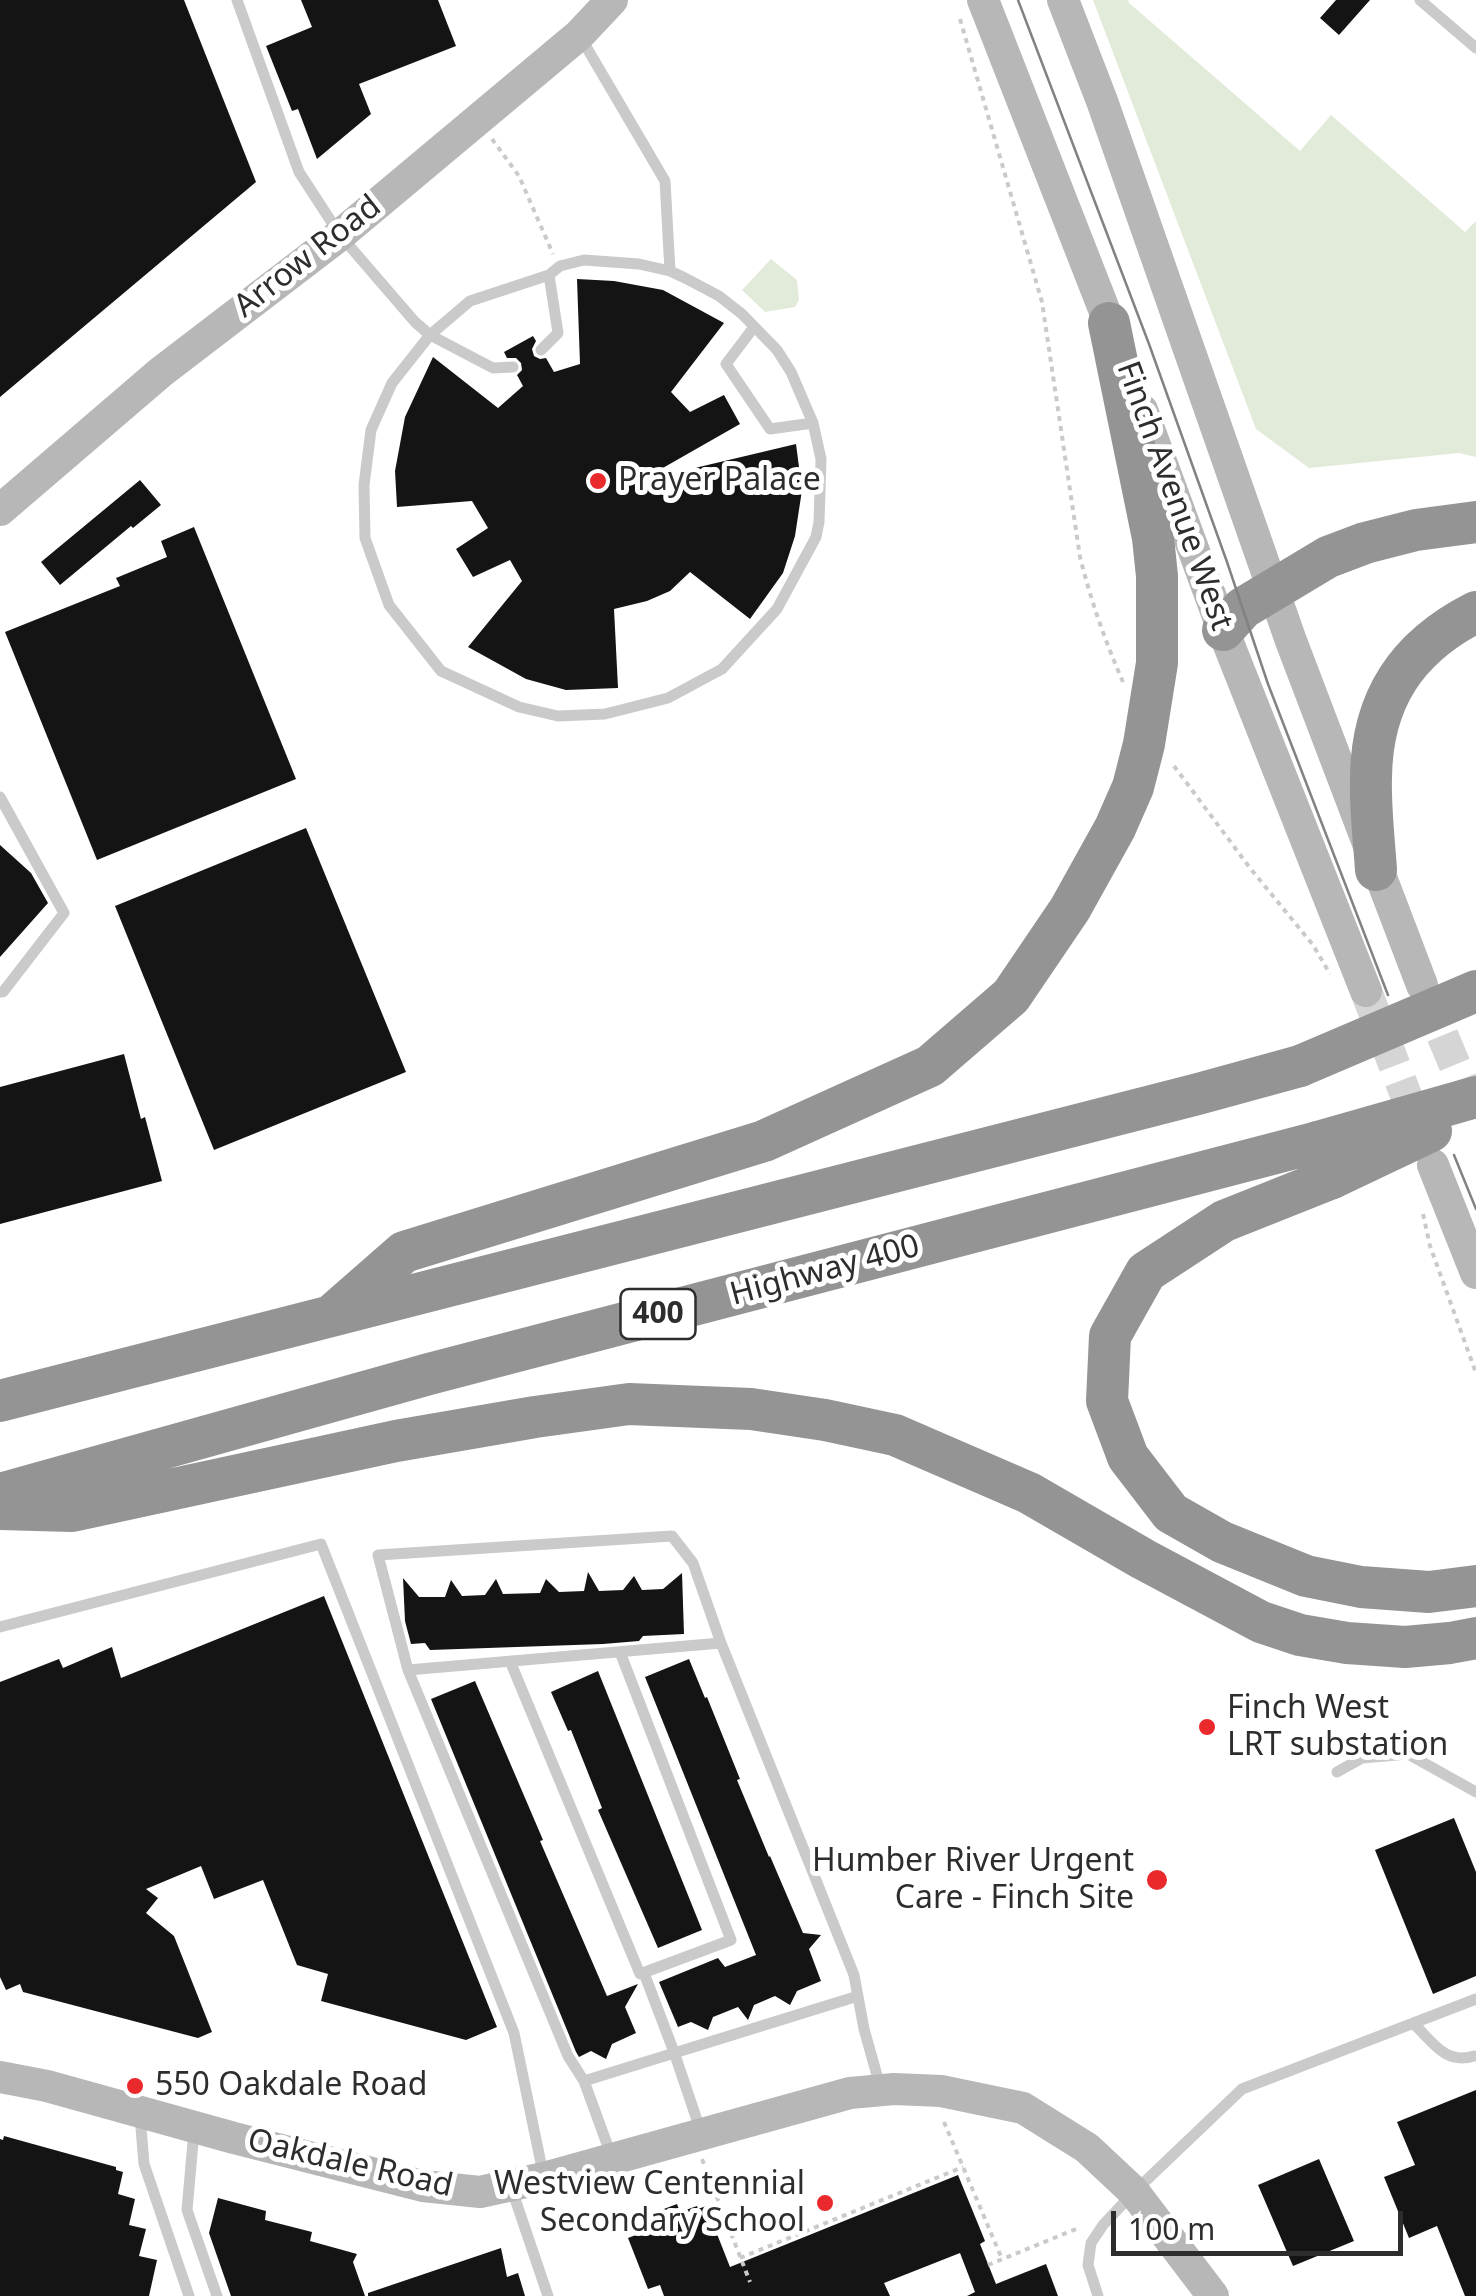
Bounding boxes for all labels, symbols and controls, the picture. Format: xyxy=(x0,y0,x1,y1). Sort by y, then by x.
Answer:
street label: Arrow Road xyxy=(227,188,389,326)
street label: Finch Avenue West xyxy=(1108,357,1240,635)
place label: Prayer Palace xyxy=(618,462,821,500)
marker: Prayer Palace xyxy=(587,470,609,492)
street label: Highway 400 xyxy=(726,1227,924,1315)
road number: 400 xyxy=(620,1289,696,1339)
place label: Finch West LRT substation xyxy=(1227,1690,1448,1765)
marker: Finch West LRT substation xyxy=(1196,1716,1218,1738)
place label: Humber River Urgent Care - Finch Site xyxy=(812,1843,1134,1918)
marker: Humber River Urgent Care - Finch Site xyxy=(1144,1867,1170,1893)
place label: 550 Oakdale Road xyxy=(155,2067,427,2105)
marker: 550 Oakdale Road xyxy=(124,2075,146,2097)
street label: Oakdale Road xyxy=(244,2122,456,2206)
place label: Westview Centennial Secondary School xyxy=(494,2166,805,2241)
scale bar xyxy=(1116,2191,1408,2253)
marker: Westview Centennial Secondary School xyxy=(814,2192,836,2214)
text: 100 m xyxy=(1128,2208,1215,2249)

